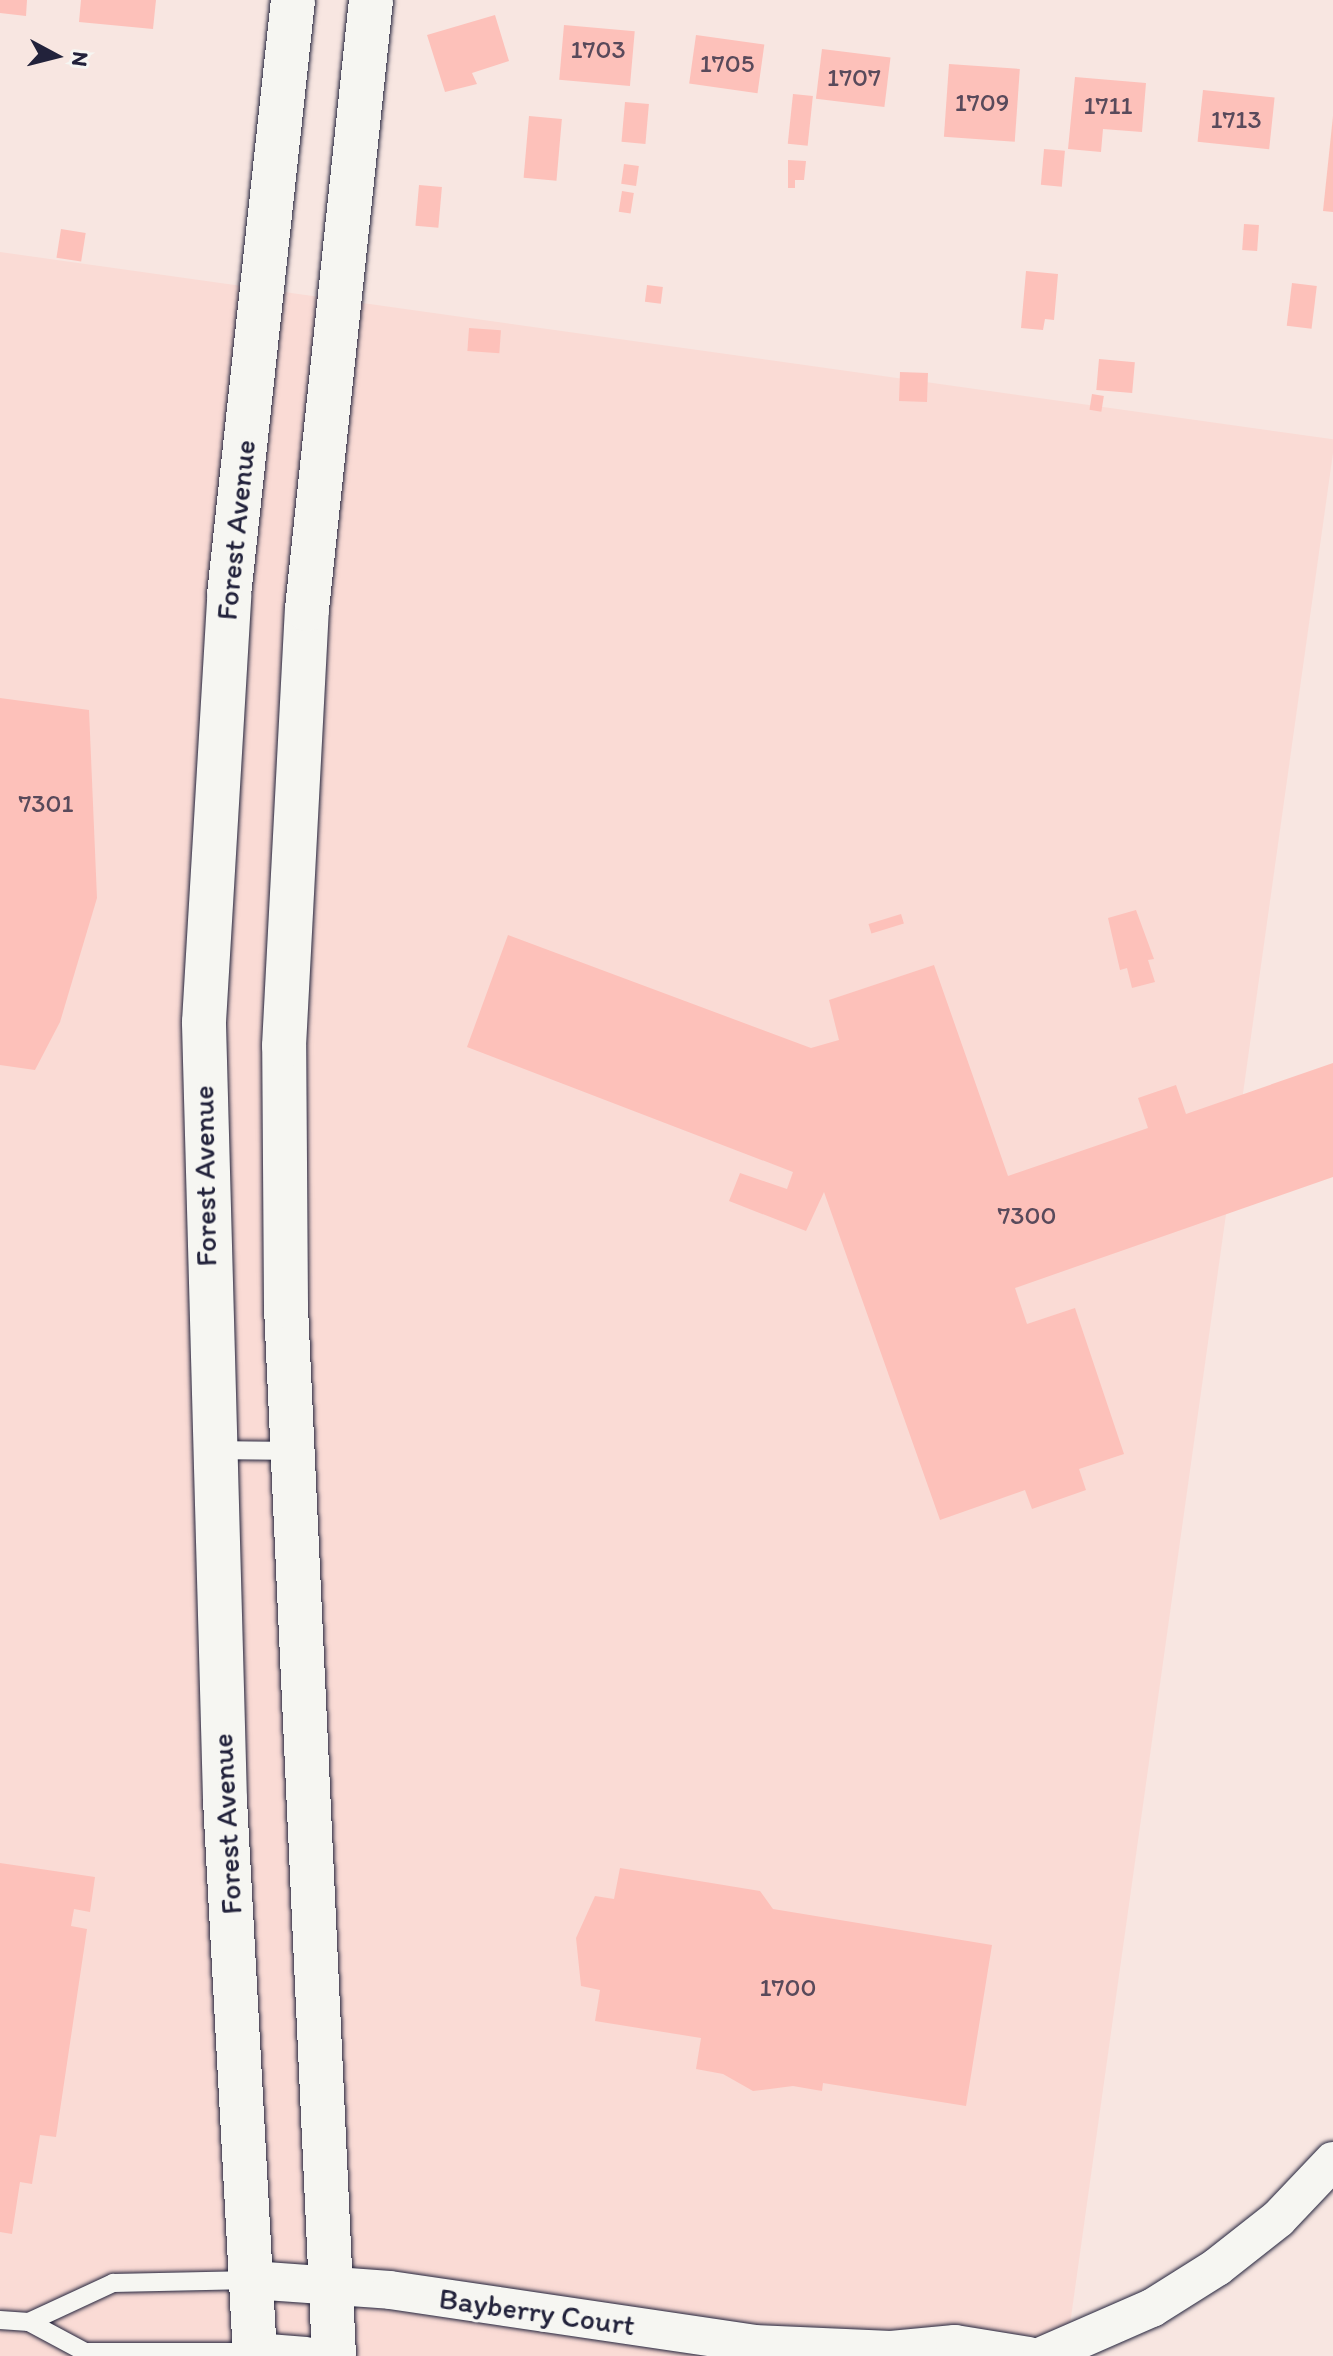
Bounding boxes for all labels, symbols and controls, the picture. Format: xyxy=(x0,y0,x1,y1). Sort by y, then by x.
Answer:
north arrow xyxy=(16,16,96,96)
house number: 1703 xyxy=(570,34,626,66)
house number: 1705 xyxy=(700,48,754,80)
text: N xyxy=(66,50,95,68)
house number: 1707 xyxy=(827,62,881,94)
house number: 1709 xyxy=(955,87,1009,119)
house number: 1711 xyxy=(1083,90,1133,122)
house number: 1713 xyxy=(1210,104,1262,136)
street label: Forest Avenue xyxy=(209,438,263,622)
house number: 7301 xyxy=(18,788,74,820)
street label: Forest Avenue xyxy=(185,1085,225,1267)
house number: 7300 xyxy=(997,1200,1057,1232)
street label: Forest Avenue xyxy=(204,1733,250,1915)
house number: 1700 xyxy=(760,1972,816,2004)
street label: Bayberry Court xyxy=(437,2280,637,2344)

